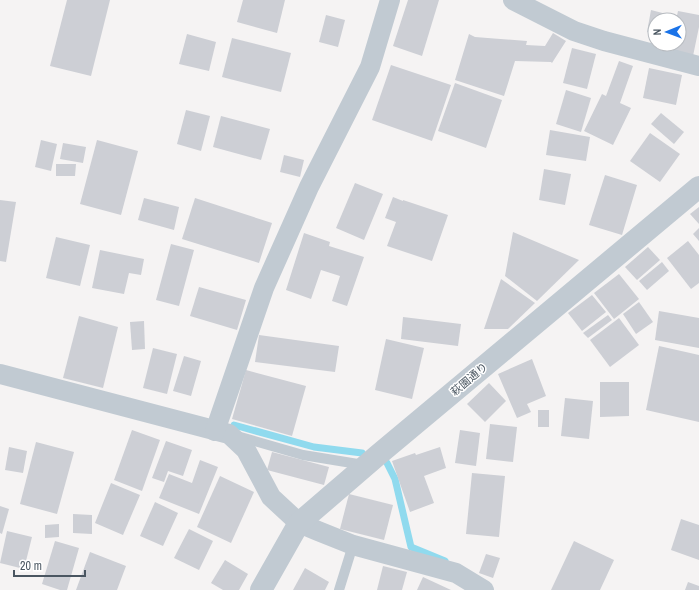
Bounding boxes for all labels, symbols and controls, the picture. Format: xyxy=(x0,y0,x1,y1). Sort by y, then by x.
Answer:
north arrow xyxy=(647,12,687,52)
text: N xyxy=(650,29,664,36)
street label: 萩園通り xyxy=(448,359,490,399)
scale bar xyxy=(14,552,85,578)
text: 20 m xyxy=(20,558,42,574)

